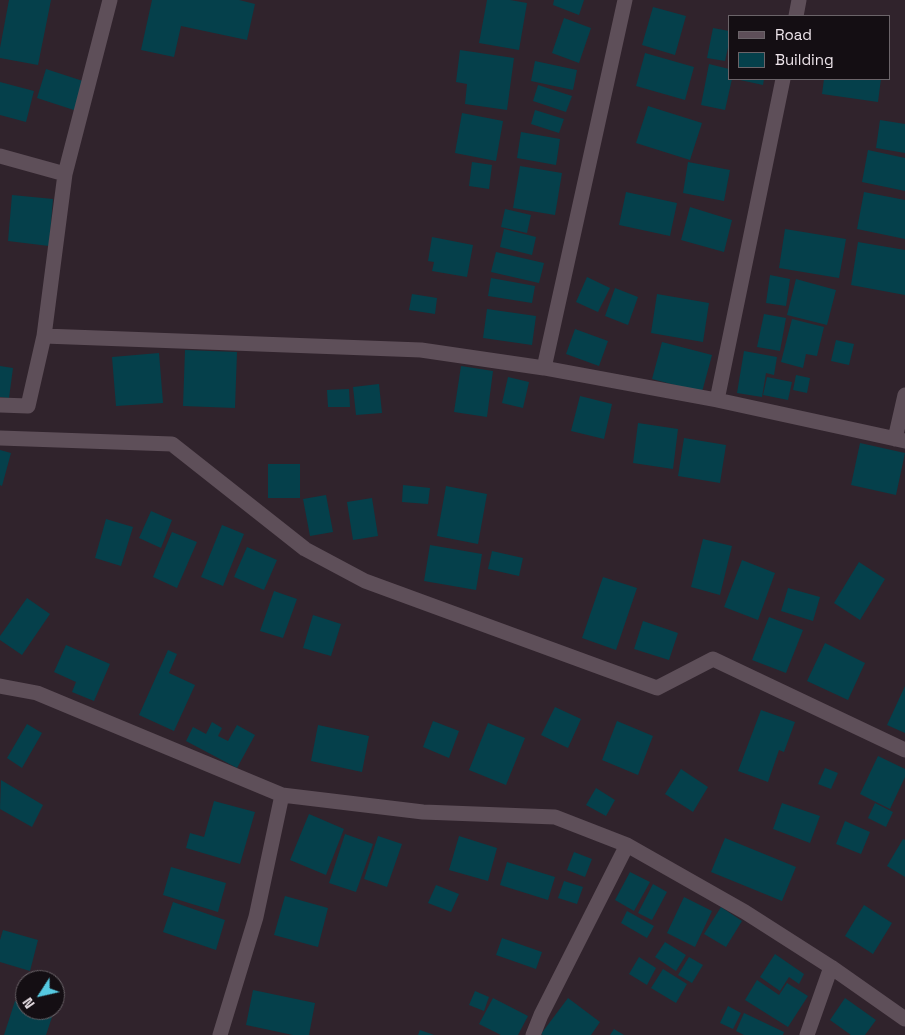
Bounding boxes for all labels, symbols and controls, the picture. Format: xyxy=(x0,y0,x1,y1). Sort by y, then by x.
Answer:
legend xyxy=(728,15,890,80)
text: Road xyxy=(775,25,812,44)
text: Building xyxy=(775,50,834,69)
north arrow xyxy=(15,970,65,1020)
text: N xyxy=(18,994,39,1012)

